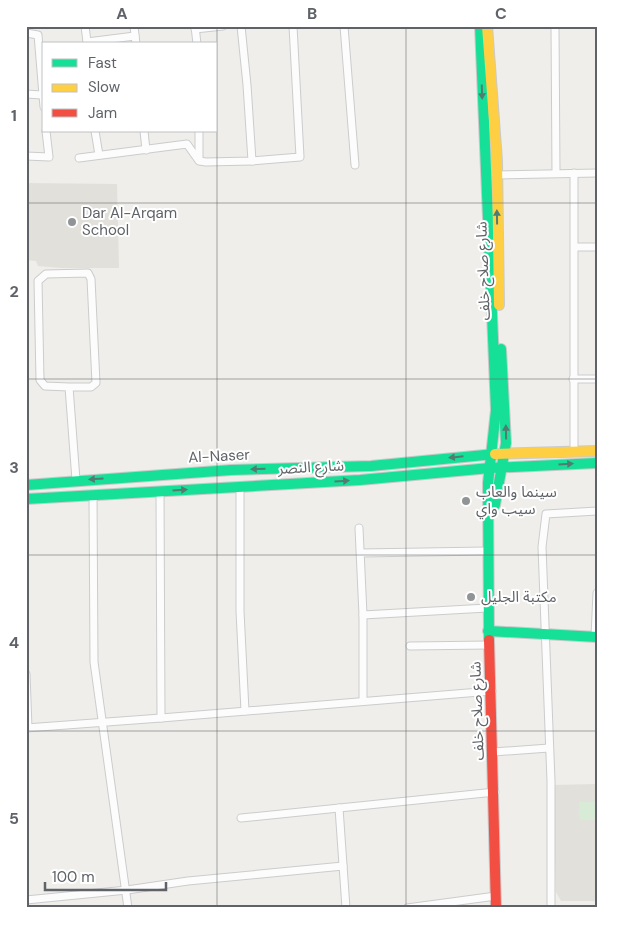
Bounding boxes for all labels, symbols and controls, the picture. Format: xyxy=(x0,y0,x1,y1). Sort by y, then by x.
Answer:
text: A xyxy=(116,3,128,24)
text: B xyxy=(307,3,317,24)
text: C xyxy=(495,3,507,24)
legend xyxy=(42,42,218,132)
text: Fast xyxy=(88,53,117,73)
text: Slow xyxy=(88,77,121,97)
one-way arrow xyxy=(478,85,486,101)
text: Jam xyxy=(88,103,117,123)
text: 1 xyxy=(11,105,17,126)
place label: Dar Al-Arqam School xyxy=(82,203,177,240)
one-way arrow xyxy=(493,209,501,225)
marker: Dar Al-Arqam School xyxy=(66,216,78,228)
street label: شارع صلاح خلف xyxy=(471,221,497,321)
text: 2 xyxy=(9,281,19,302)
one-way arrow xyxy=(502,424,510,440)
street label: Al-Naser xyxy=(188,444,251,468)
one-way arrow xyxy=(447,453,463,461)
street label: شارع النصر xyxy=(277,455,345,481)
text: 3 xyxy=(9,457,19,478)
one-way arrow xyxy=(558,460,574,468)
one-way arrow xyxy=(250,466,266,474)
one-way arrow xyxy=(88,475,104,483)
one-way arrow xyxy=(334,476,350,484)
place label: سينما والعاب سيب واي xyxy=(476,482,557,520)
one-way arrow xyxy=(172,485,188,493)
marker: سينما والعاب سيب واي xyxy=(460,495,472,507)
place label: مكتبة الجليل xyxy=(481,587,557,607)
marker: مكتبة الجليل xyxy=(465,591,477,603)
text: 4 xyxy=(9,632,19,653)
street label: شارع صلاح خلف xyxy=(465,661,491,761)
text: 5 xyxy=(9,808,19,829)
scale bar xyxy=(45,859,166,891)
text: 100 m xyxy=(52,867,95,887)

